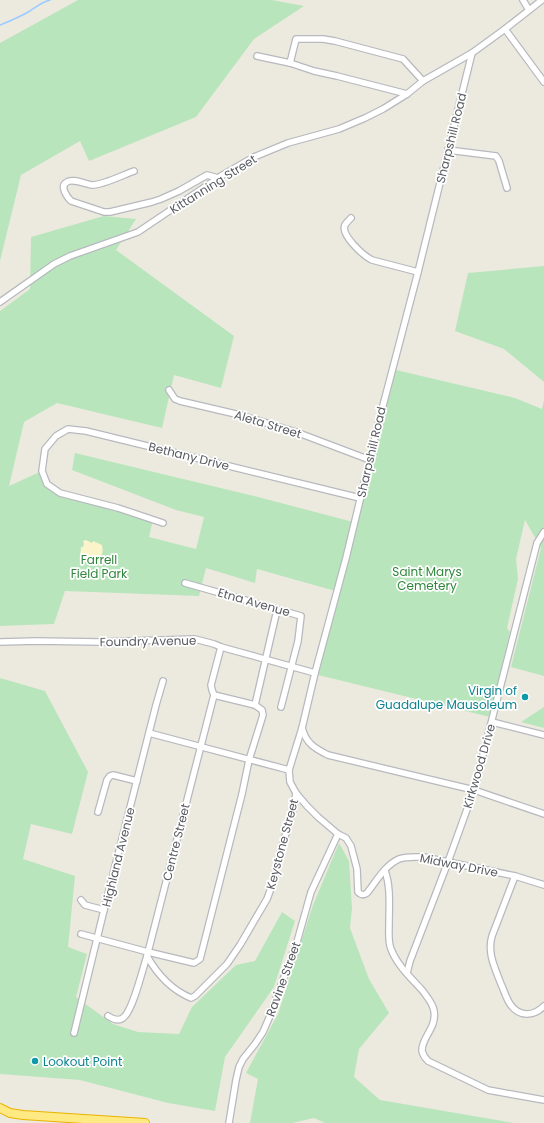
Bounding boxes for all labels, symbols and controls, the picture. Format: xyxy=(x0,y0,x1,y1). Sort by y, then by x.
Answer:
street label: Sharpshill Road xyxy=(432,91,470,185)
street label: Kittanning Street xyxy=(166,150,260,218)
street label: Sharpshill Road xyxy=(352,405,390,499)
street label: Aleta Street xyxy=(232,406,304,442)
street label: Bethany Drive xyxy=(147,438,231,474)
park label: Farrell Field Park xyxy=(71,551,128,582)
park label: Saint Marys Cemetery xyxy=(392,563,462,594)
street label: Etna Avenue xyxy=(216,584,292,620)
street label: Foundry Avenue xyxy=(100,632,196,650)
place label: Virgin of Guadalupe Mausoleum xyxy=(376,682,517,713)
marker: Virgin of Guadalupe Mausoleum xyxy=(520,692,530,702)
street label: Kirkwood Drive xyxy=(459,722,499,810)
street label: Keystone Street xyxy=(262,797,302,891)
street label: Centre Street xyxy=(158,802,194,882)
street label: Highland Avenue xyxy=(97,805,139,909)
street label: Midway Drive xyxy=(418,849,500,881)
street label: Ravine Street xyxy=(262,939,304,1019)
place label: Lookout Point xyxy=(43,1053,122,1070)
marker: Lookout Point xyxy=(30,1056,40,1066)

